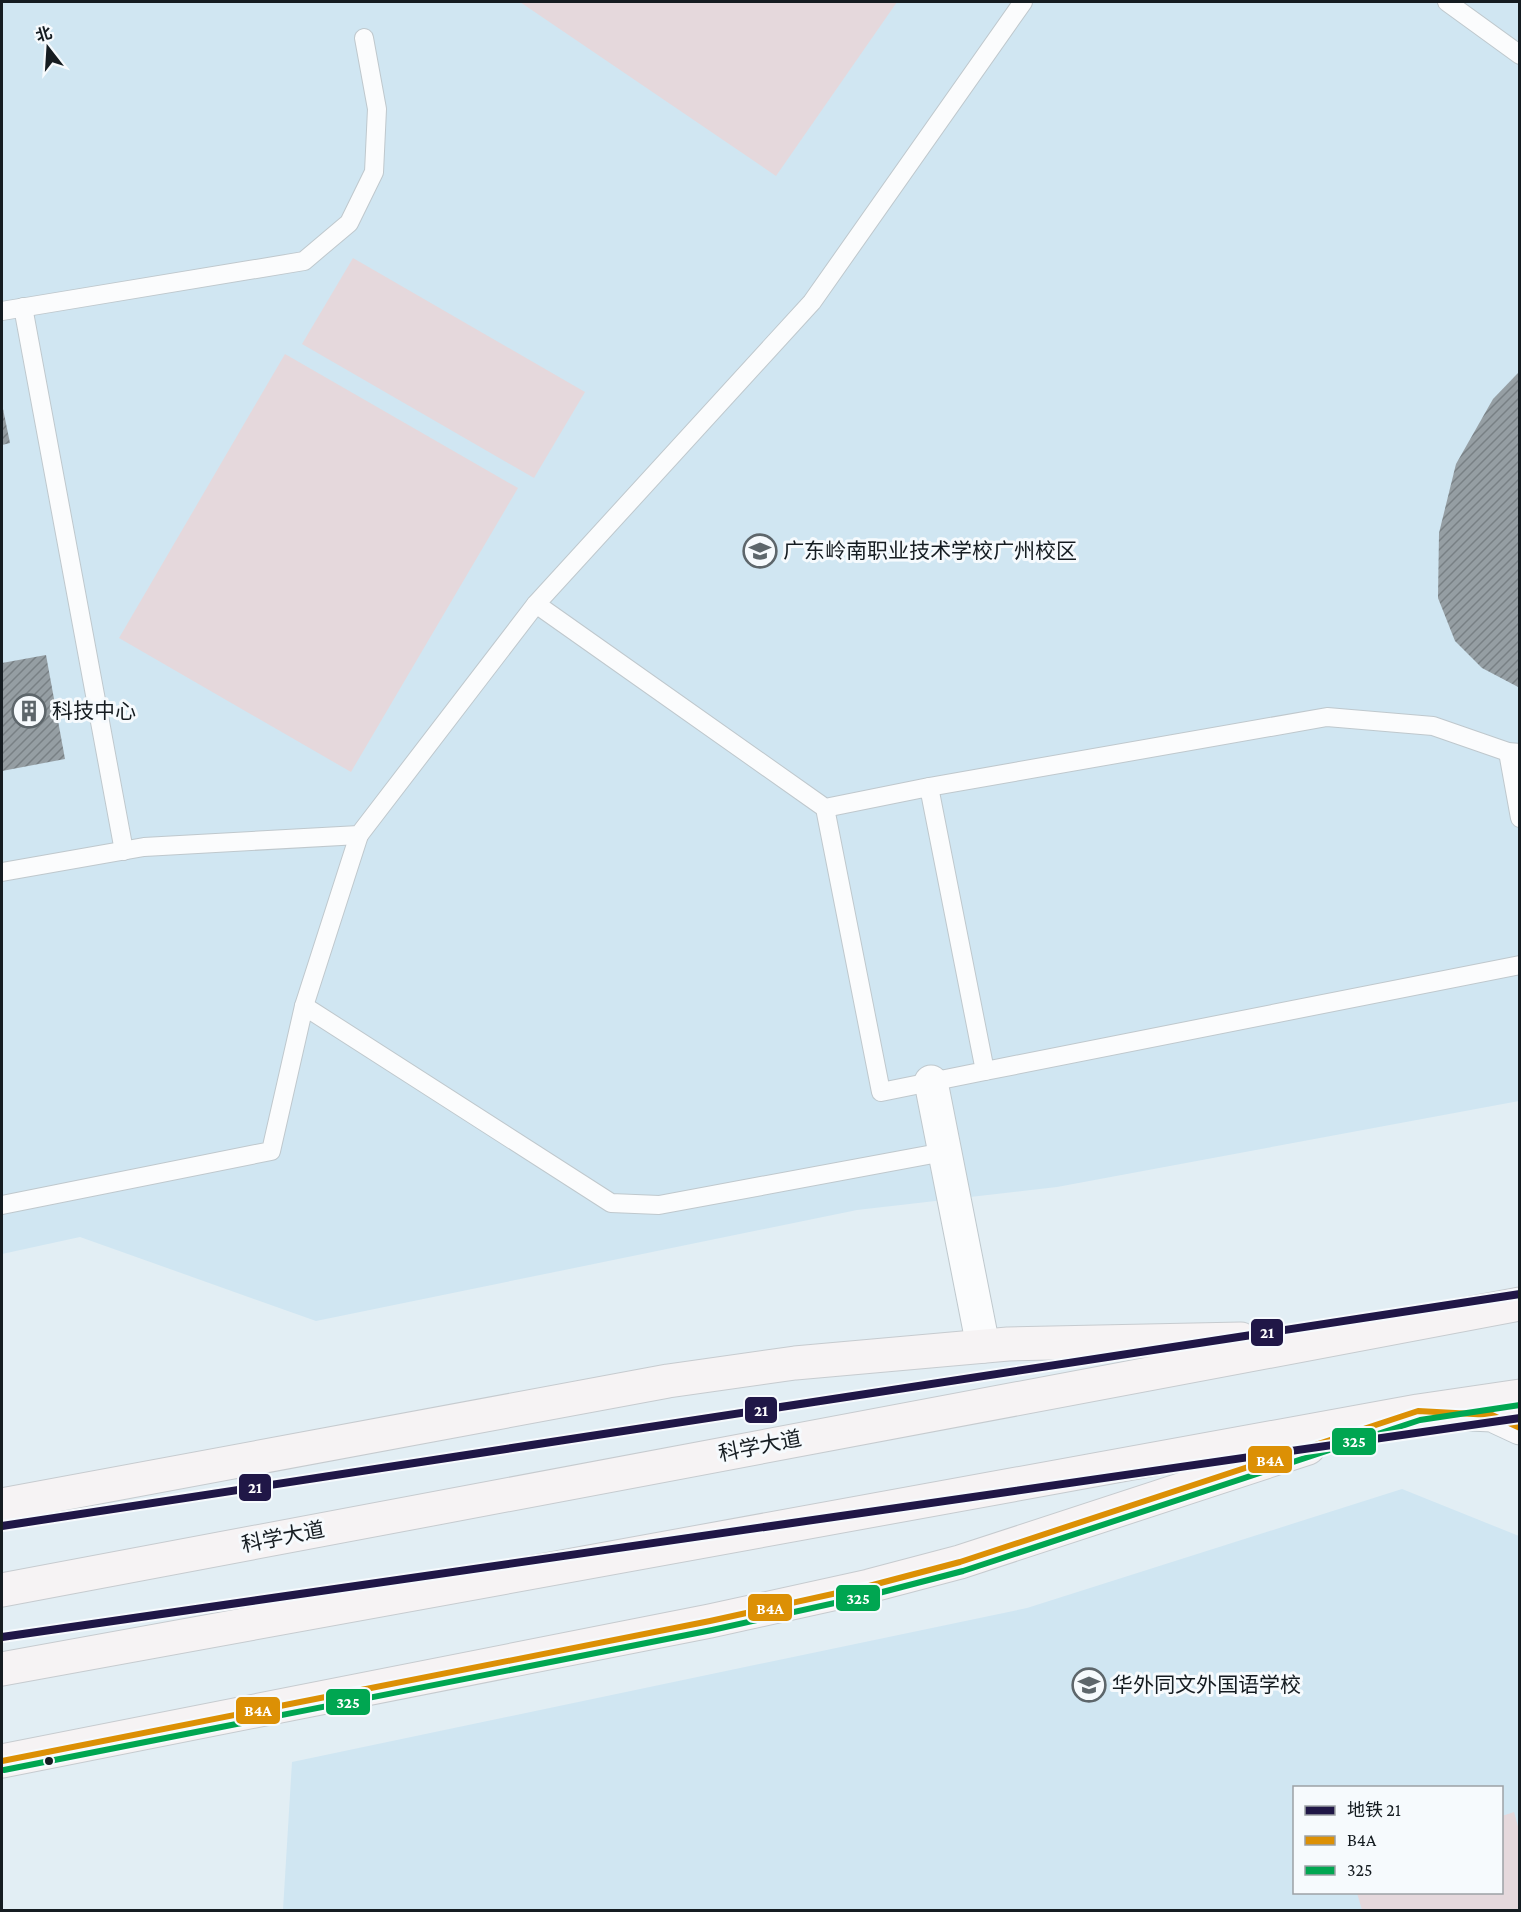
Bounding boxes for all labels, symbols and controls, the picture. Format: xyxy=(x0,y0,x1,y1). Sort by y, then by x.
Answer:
north arrow xyxy=(18,18,78,78)
text: 北 xyxy=(34,24,54,45)
school or university icon: 广东岭南职业技术学校广州校区 xyxy=(742,533,778,569)
place label: 广东岭南职业技术学校广州校区 xyxy=(783,539,1077,563)
building icon: 科技中心 xyxy=(11,693,47,729)
place label: 科技中心 xyxy=(52,699,136,723)
line badge: 21 xyxy=(1250,1318,1284,1347)
text: 21 xyxy=(1260,1324,1274,1341)
line badge: 21 xyxy=(744,1396,778,1424)
text: 21 xyxy=(754,1402,768,1419)
street label: 科学大道 xyxy=(716,1426,804,1466)
line badge: 325 xyxy=(1331,1427,1377,1456)
text: 325 xyxy=(1342,1433,1366,1450)
line badge: B4A xyxy=(1247,1445,1293,1474)
text: B4A xyxy=(1256,1452,1284,1469)
line badge: 21 xyxy=(238,1473,272,1502)
text: 21 xyxy=(248,1479,262,1496)
street label: 科学大道 xyxy=(239,1517,327,1557)
line badge: 325 xyxy=(835,1584,881,1612)
text: 325 xyxy=(846,1590,870,1607)
line badge: B4A xyxy=(747,1593,793,1622)
text: B4A xyxy=(756,1600,784,1617)
school or university icon: 华外同文外国语学校 xyxy=(1071,1667,1107,1703)
place label: 华外同文外国语学校 xyxy=(1112,1673,1301,1697)
line badge: 325 xyxy=(325,1688,371,1716)
text: 325 xyxy=(336,1694,360,1711)
line badge: B4A xyxy=(235,1696,281,1725)
text: B4A xyxy=(244,1702,272,1719)
unlabelled marker xyxy=(43,1755,55,1767)
legend xyxy=(1293,1786,1503,1894)
text: 地铁 21 xyxy=(1347,1800,1401,1820)
text: B4A xyxy=(1347,1830,1377,1850)
text: 325 xyxy=(1347,1860,1373,1880)

